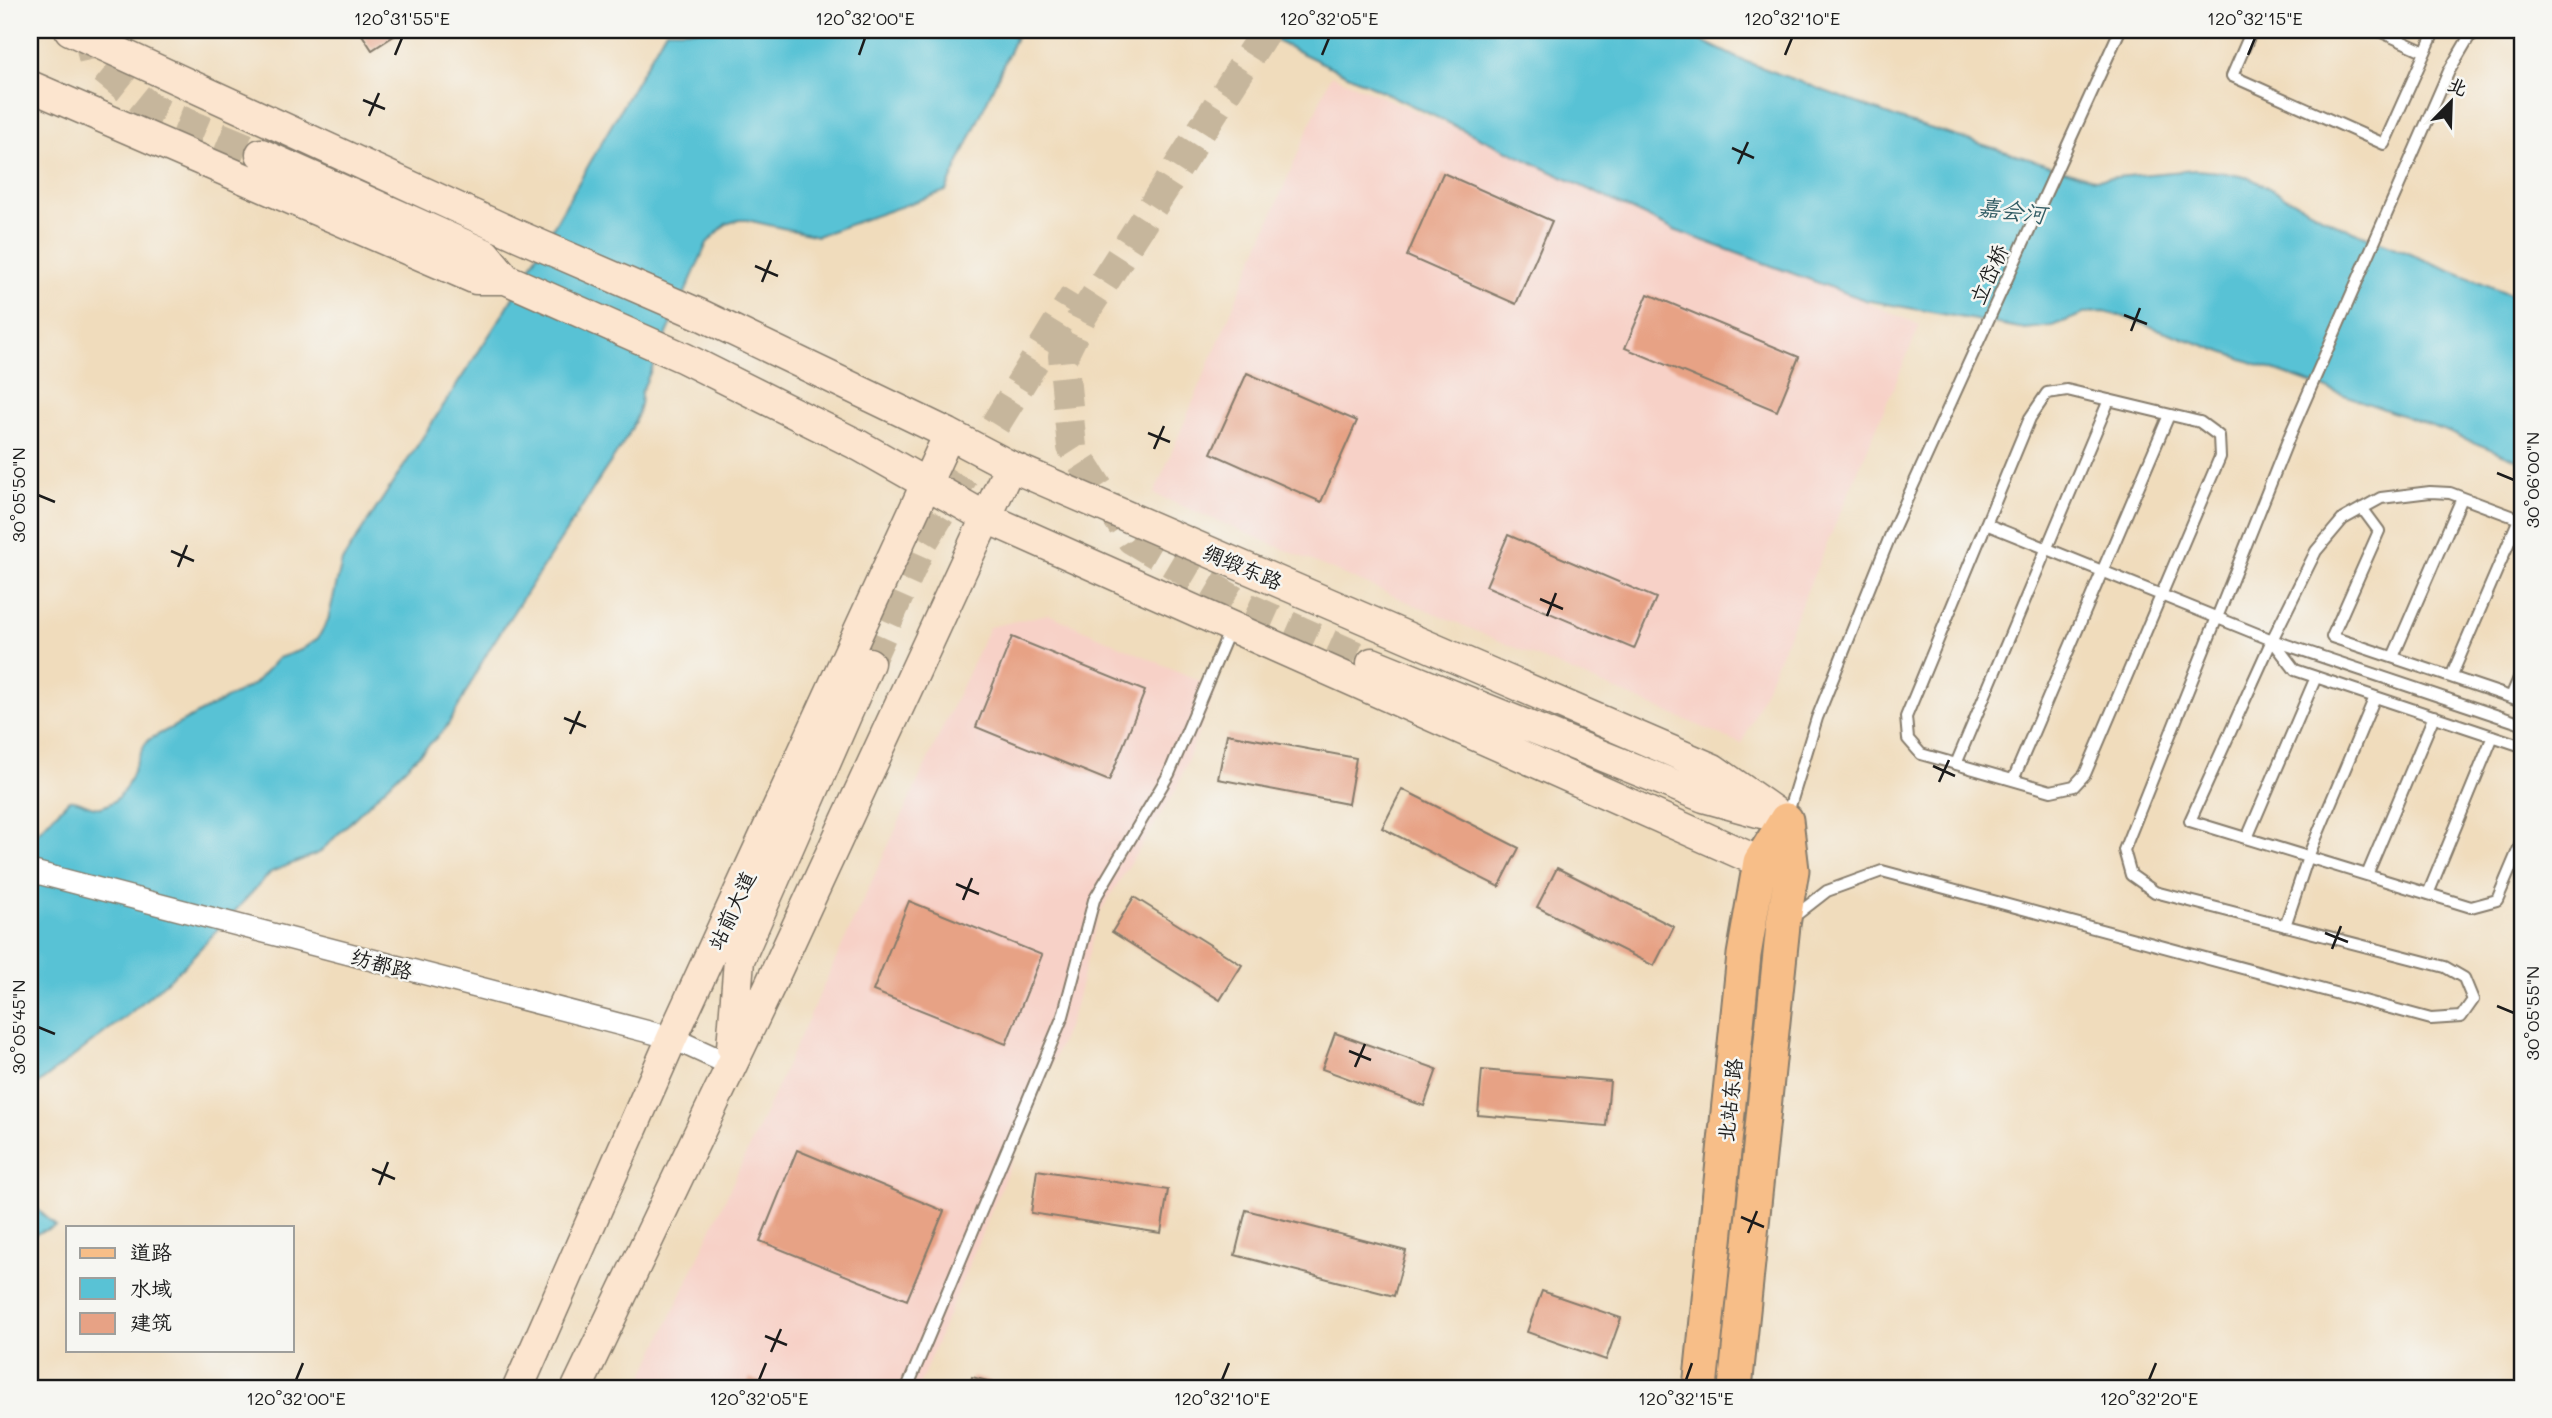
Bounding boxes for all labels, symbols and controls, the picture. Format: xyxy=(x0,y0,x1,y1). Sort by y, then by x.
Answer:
text: 120°31'55"E xyxy=(354,6,450,30)
text: 120°32'00"E xyxy=(815,6,915,30)
text: 120°32'05"E xyxy=(1280,6,1378,30)
text: 120°32'10"E xyxy=(1744,6,1840,30)
text: 120°32'15"E xyxy=(2207,6,2303,30)
north arrow xyxy=(2416,66,2486,136)
text: 北 xyxy=(2444,71,2471,101)
water label: 嘉会河 xyxy=(1976,191,2052,230)
street label: 立岱桥 xyxy=(1963,240,2013,308)
text: 30°06'00"N xyxy=(2520,432,2544,528)
text: 30°05'50"N xyxy=(6,447,30,543)
street label: 绸缎东路 xyxy=(1199,537,1287,595)
street label: 站前大道 xyxy=(701,866,761,954)
street label: 纺都路 xyxy=(348,942,416,984)
text: 30°05'55"N xyxy=(2520,966,2544,1060)
text: 30°05'45"N xyxy=(6,980,30,1074)
street label: 北站东路 xyxy=(1711,1057,1747,1143)
legend xyxy=(66,1226,294,1352)
text: 道路 xyxy=(130,1238,172,1265)
text: 水域 xyxy=(130,1274,172,1301)
text: 建筑 xyxy=(130,1308,172,1335)
text: 120°32'00"E xyxy=(246,1386,346,1410)
text: 120°32'05"E xyxy=(710,1386,808,1410)
text: 120°32'10"E xyxy=(1174,1386,1270,1410)
text: 120°32'15"E xyxy=(1638,1386,1734,1410)
text: 120°32'20"E xyxy=(2100,1386,2198,1410)

